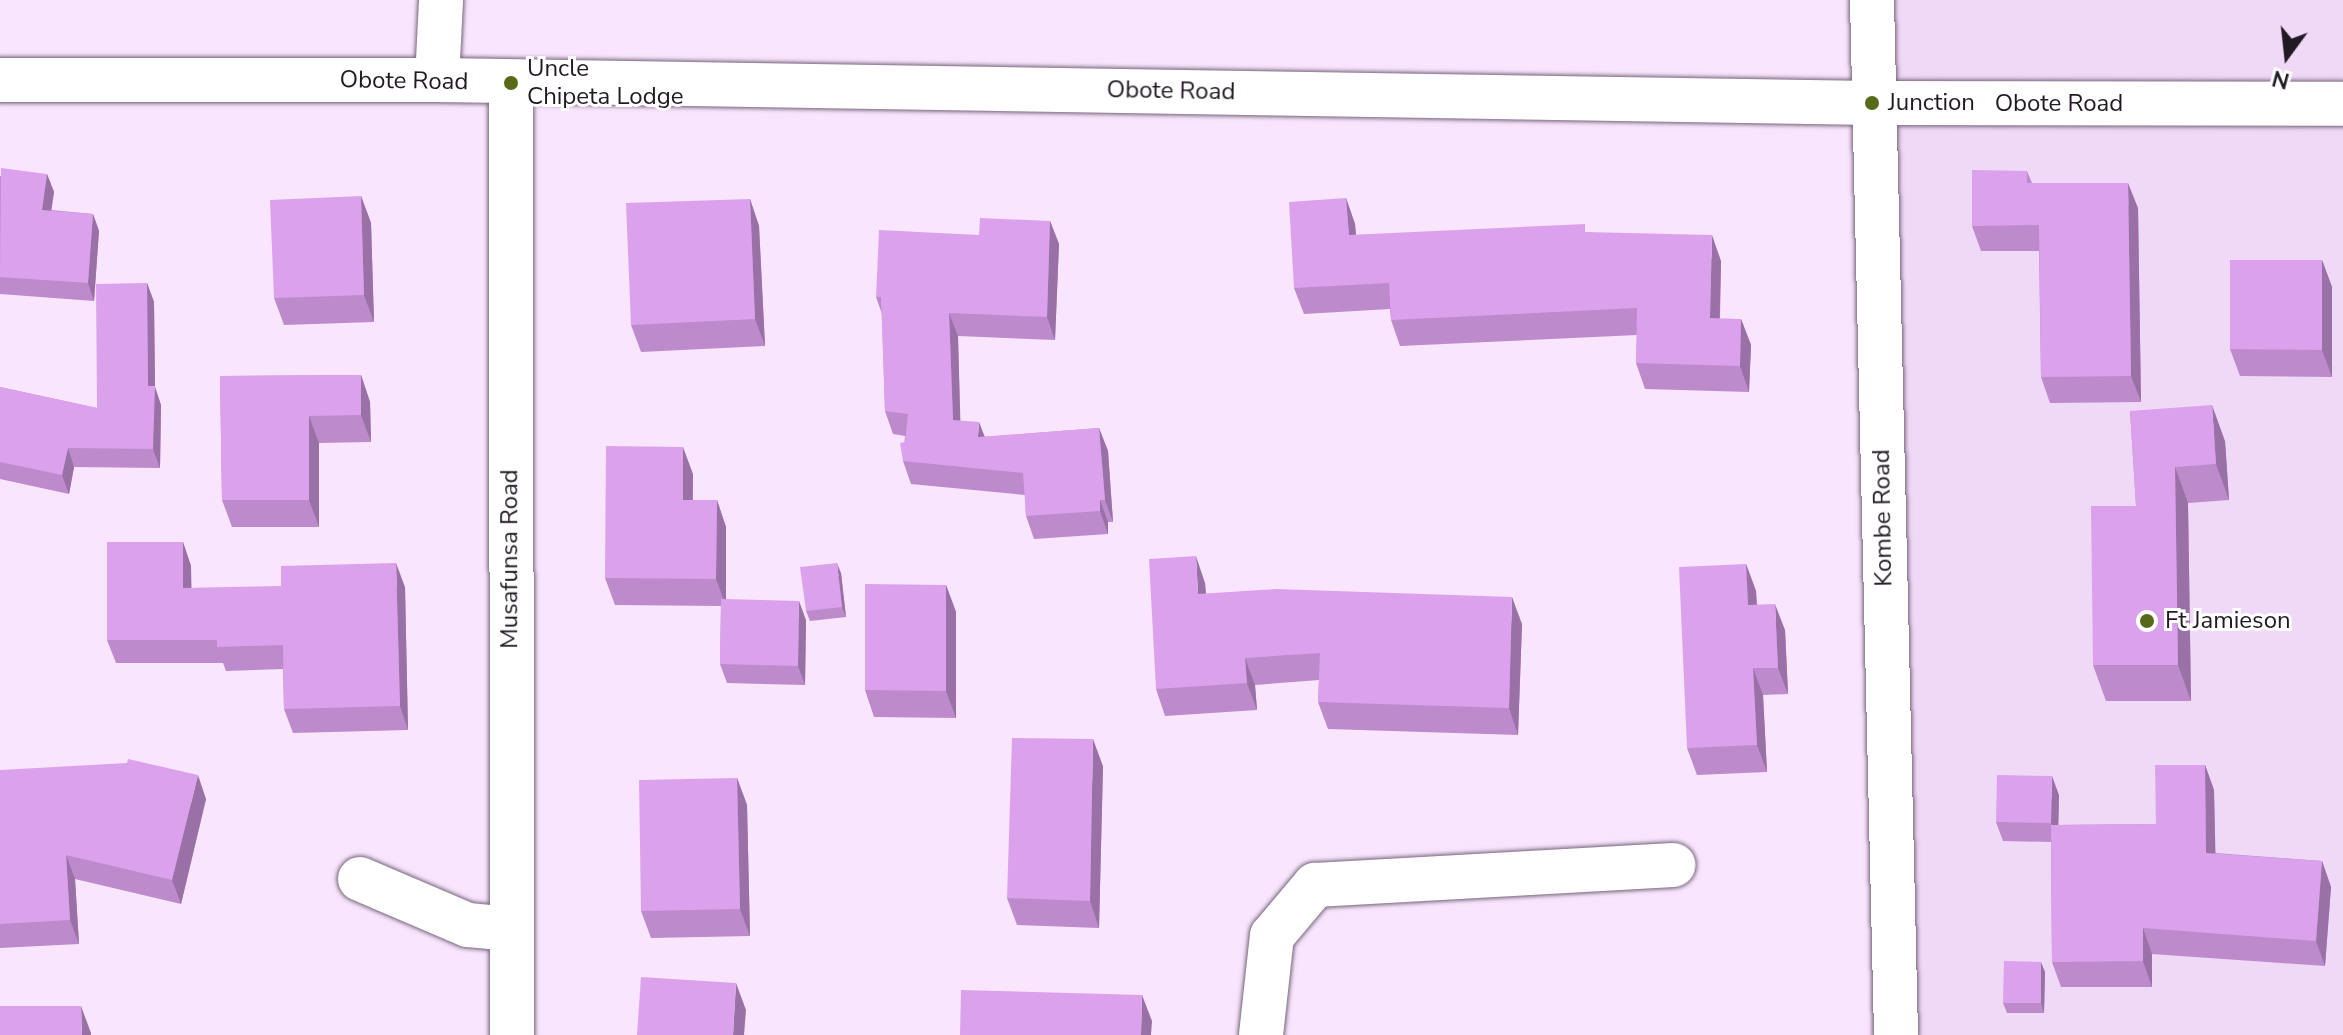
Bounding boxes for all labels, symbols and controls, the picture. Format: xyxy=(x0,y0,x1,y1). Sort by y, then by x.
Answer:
north arrow xyxy=(2247,16,2327,96)
place label: Uncle Chipeta Lodge xyxy=(527,55,683,111)
text: N xyxy=(2269,63,2293,96)
street label: Obote Road xyxy=(339,65,469,97)
marker: Uncle Chipeta Lodge xyxy=(502,74,520,92)
street label: Obote Road xyxy=(1106,75,1236,107)
place label: Junction xyxy=(1888,89,1975,117)
street label: Obote Road xyxy=(1995,90,2123,118)
marker: Junction xyxy=(1863,94,1881,112)
street label: Kombe Road xyxy=(1867,449,1899,587)
street label: Musafunsa Road xyxy=(496,469,524,649)
place label: Ft Jamieson xyxy=(2165,607,2291,635)
marker: Ft Jamieson xyxy=(2136,610,2158,632)

